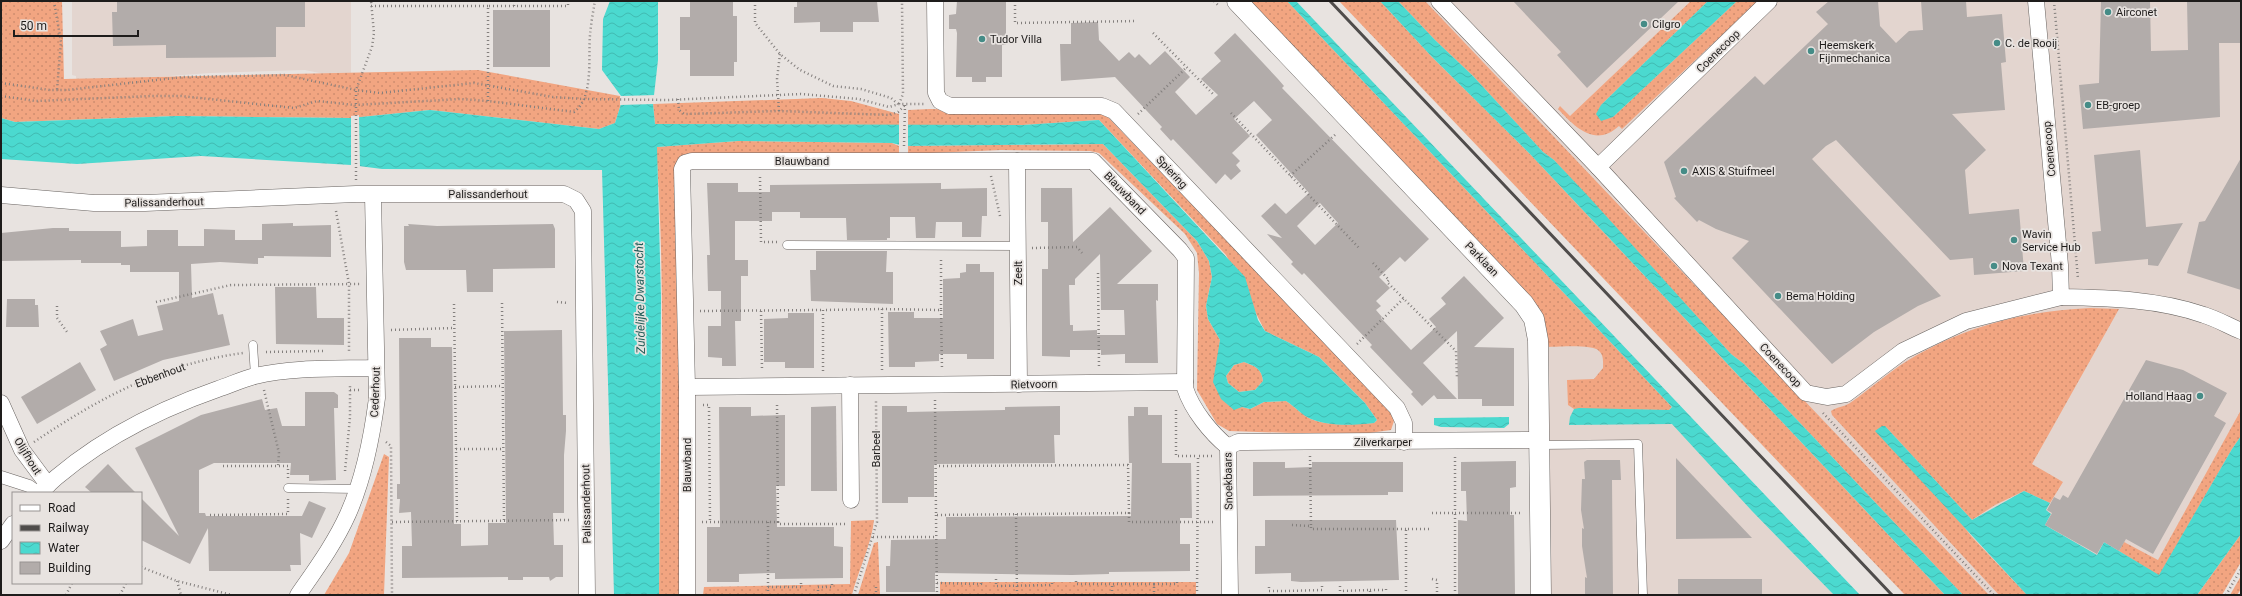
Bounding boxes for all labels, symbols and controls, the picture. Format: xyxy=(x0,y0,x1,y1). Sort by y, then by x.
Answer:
place label: Airconet xyxy=(2116,6,2157,19)
marker: Airconet xyxy=(2103,7,2113,17)
scale bar xyxy=(14,12,138,38)
place label: Cilgro xyxy=(1652,18,1681,31)
text: 50 m xyxy=(20,19,47,33)
marker: Cilgro xyxy=(1639,19,1649,29)
street label: Coenecoop xyxy=(1694,27,1743,75)
place label: Tudor Villa xyxy=(990,33,1042,46)
marker: Tudor Villa xyxy=(977,34,987,44)
place label: C. de Rooij xyxy=(2005,37,2057,50)
marker: C. de Rooij xyxy=(1992,38,2002,48)
place label: Heemskerk Fijnmechanica xyxy=(1819,39,1890,65)
marker: Heemskerk Fijnmechanica xyxy=(1806,46,1816,56)
place label: EB-groep xyxy=(2096,99,2140,112)
marker: EB-groep xyxy=(2083,100,2093,110)
street label: Coenecoop xyxy=(2041,121,2058,177)
street label: Spiering xyxy=(1153,153,1190,191)
street label: Blauwband xyxy=(775,155,829,168)
place label: AXIS & Stuifmeel xyxy=(1692,165,1775,178)
marker: AXIS & Stuifmeel xyxy=(1679,166,1689,176)
street label: Blauwband xyxy=(1101,169,1148,217)
street label: Palissanderhout xyxy=(448,188,528,201)
street label: Palissanderhout xyxy=(124,195,204,210)
place label: Wavin Service Hub xyxy=(2022,228,2081,254)
marker: Wavin Service Hub xyxy=(2009,235,2019,245)
street label: Parklaan xyxy=(1462,239,1501,279)
water label: Zuidelijke Dwarstocht xyxy=(632,242,648,355)
street label: Zeelt xyxy=(1012,260,1025,285)
place label: Nova Texant xyxy=(2002,260,2063,273)
marker: Nova Texant xyxy=(1989,261,1999,271)
place label: Bema Holding xyxy=(1786,290,1855,303)
marker: Bema Holding xyxy=(1773,291,1783,301)
street label: Coenecoop xyxy=(1757,341,1804,390)
street label: Ebbenhout xyxy=(133,360,187,391)
street label: Cederhout xyxy=(368,366,383,418)
street label: Rietvoorn xyxy=(1011,378,1057,391)
place label: Holland Haag xyxy=(2126,390,2192,403)
marker: Holland Haag xyxy=(2195,391,2205,401)
street label: Barbeel xyxy=(870,430,883,468)
street label: Olijfhout xyxy=(11,435,44,478)
street label: Zilverkarper xyxy=(1354,436,1412,449)
street label: Blauwband xyxy=(681,438,694,492)
street label: Snoekbaars xyxy=(1221,452,1236,510)
street label: Palissanderhout xyxy=(579,464,594,544)
legend xyxy=(12,492,142,584)
text: Road xyxy=(48,501,76,515)
text: Railway xyxy=(48,521,89,535)
text: Water xyxy=(48,541,79,555)
text: Building xyxy=(48,561,91,575)

